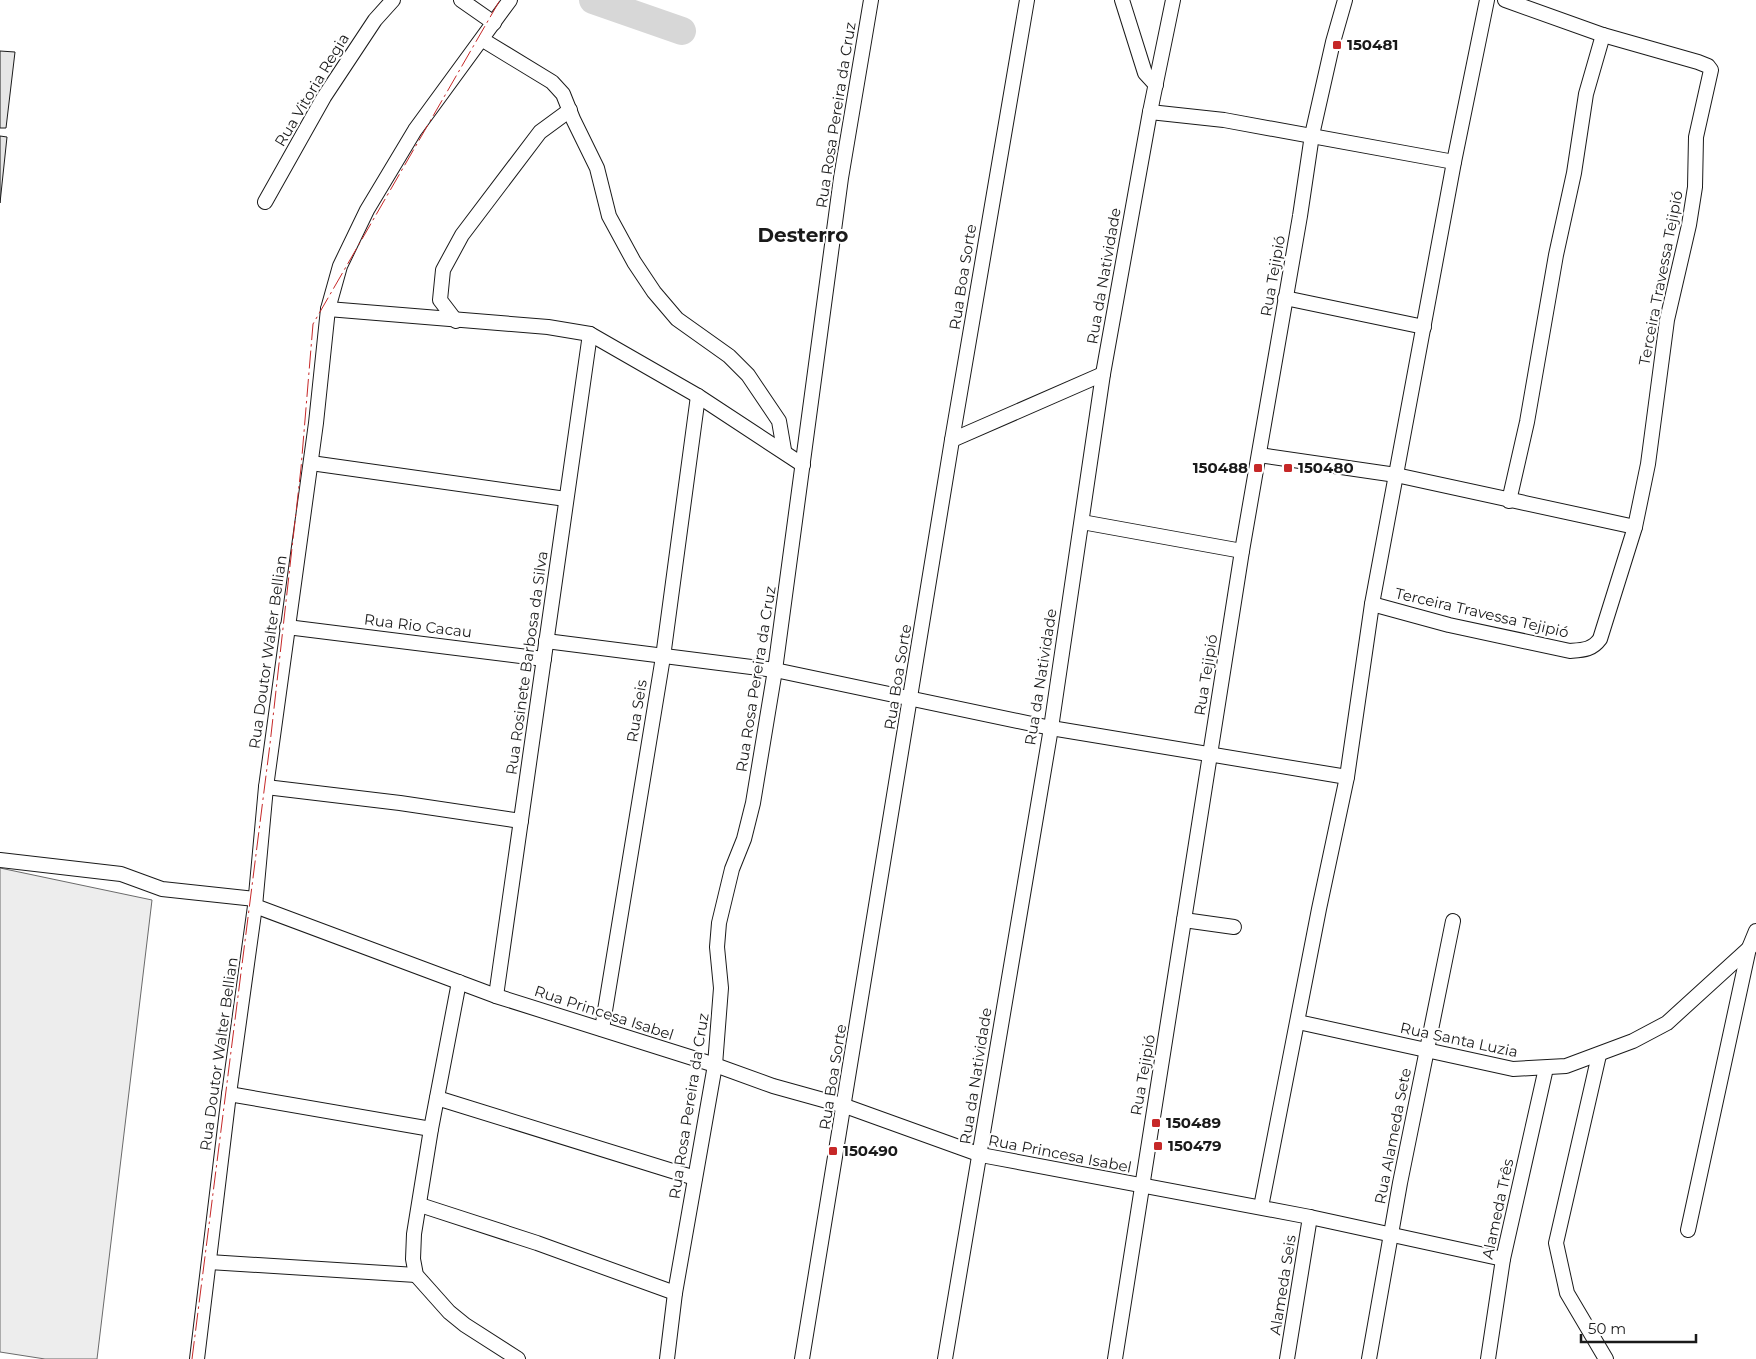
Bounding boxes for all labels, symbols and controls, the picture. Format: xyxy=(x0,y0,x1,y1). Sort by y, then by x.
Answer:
street label: Rua Rosa Pereira da Cruz xyxy=(811,20,860,209)
street label: Rua Vitoria Regia xyxy=(270,30,353,150)
place label: 150481 xyxy=(1347,35,1398,54)
marker: 150481 xyxy=(1331,39,1343,51)
street label: Terceira Travessa Tejipió xyxy=(1634,189,1687,367)
street label: Rua da Natividade xyxy=(1082,206,1125,346)
district label: Desterro xyxy=(758,223,848,247)
street label: Rua Boa Sorte xyxy=(945,223,980,331)
street label: Rua Tejipió xyxy=(1256,234,1289,318)
place label: 150488 xyxy=(1193,458,1248,477)
place label: 150480 xyxy=(1298,458,1354,477)
marker: 150488 xyxy=(1252,462,1264,474)
marker: 150480 xyxy=(1282,462,1294,474)
street label: Rua Rosinete Barbosa da Silva xyxy=(501,550,552,776)
street label: Rua Doutor Walter Bellian xyxy=(244,554,291,750)
street label: Terceira Travessa Tejipió xyxy=(1393,583,1571,642)
street label: Rua Rosa Pereira da Cruz xyxy=(731,584,780,773)
street label: Rua da Natividade xyxy=(1020,607,1061,747)
street label: Rua Rio Cacau xyxy=(363,609,473,642)
street label: Rua Boa Sorte xyxy=(880,623,915,731)
street label: Rua Tejipió xyxy=(1190,633,1221,717)
street label: Rua Seis xyxy=(622,678,651,744)
street label: Rua Doutor Walter Bellian xyxy=(195,956,242,1152)
street label: Rua Princesa Isabel xyxy=(532,981,676,1044)
street label: Rua da Natividade xyxy=(955,1006,996,1146)
street label: Rua Rosa Pereira da Cruz xyxy=(664,1011,713,1200)
street label: Rua Santa Luzia xyxy=(1399,1018,1520,1061)
street label: Rua Boa Sorte xyxy=(815,1023,850,1131)
street label: Rua Tejipió xyxy=(1126,1033,1159,1117)
street label: Rua Alameda Sete xyxy=(1370,1066,1415,1206)
place label: 150489 xyxy=(1166,1113,1221,1132)
marker: 150489 xyxy=(1150,1117,1162,1129)
street label: Rua Princesa Isabel xyxy=(987,1130,1133,1177)
place label: 150479 xyxy=(1168,1136,1222,1155)
marker: 150479 xyxy=(1152,1140,1164,1152)
place label: 150490 xyxy=(843,1141,898,1160)
marker: 150490 xyxy=(827,1145,839,1157)
street label: Alameda Três xyxy=(1478,1157,1517,1261)
street label: Alameda Seis xyxy=(1265,1233,1300,1336)
scale bar xyxy=(1581,1312,1696,1344)
text: 50 m xyxy=(1588,1319,1626,1338)

